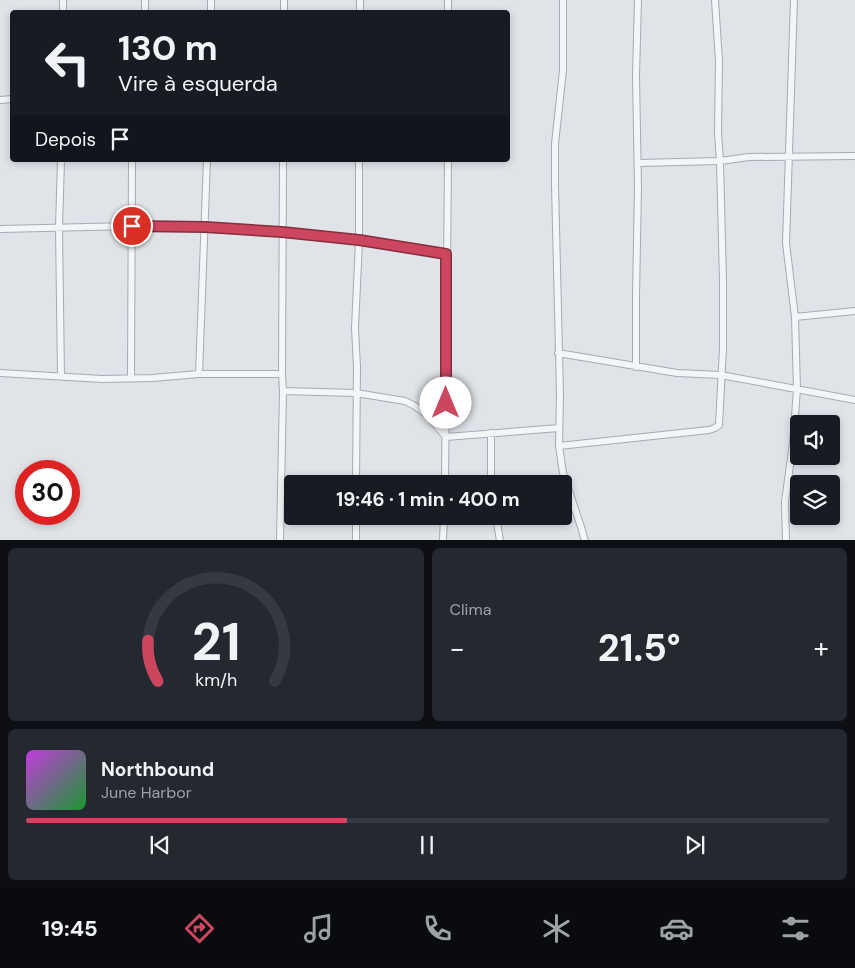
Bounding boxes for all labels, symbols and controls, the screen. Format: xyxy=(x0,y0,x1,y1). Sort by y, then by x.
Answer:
text: 130 m xyxy=(118,25,218,71)
icon: left xyxy=(35,30,100,95)
text: Vire à esquerda xyxy=(118,69,278,98)
icon: arrive xyxy=(106,125,134,153)
text: Depois xyxy=(35,127,96,152)
pin xyxy=(111,205,153,247)
icon: arrive xyxy=(118,212,146,240)
position arrow xyxy=(419,376,471,428)
map controls xyxy=(790,415,840,525)
button: sound xyxy=(790,415,840,465)
speed limit sign: 30 xyxy=(15,460,80,525)
button: layers xyxy=(790,475,840,525)
text: 19:46 · 1 min · 400 m xyxy=(336,487,520,512)
text: Clima xyxy=(450,599,491,620)
text: 21 xyxy=(191,608,240,676)
text: 21.5° xyxy=(598,623,681,673)
text: − xyxy=(450,630,465,667)
text: + xyxy=(814,630,829,667)
text: km/h xyxy=(195,668,237,692)
text: Northbound xyxy=(101,757,214,782)
text: June Harbor xyxy=(101,782,192,803)
icon: previous xyxy=(146,831,174,859)
icon: pause xyxy=(413,831,441,859)
icon: next xyxy=(681,831,709,859)
icon: directions xyxy=(182,911,217,946)
icon: music xyxy=(301,911,336,946)
icon: phone xyxy=(420,911,455,946)
icon: climate xyxy=(539,911,574,946)
icon: car xyxy=(659,911,694,946)
icon: filters xyxy=(778,911,813,946)
text: 19:45 xyxy=(42,914,98,943)

